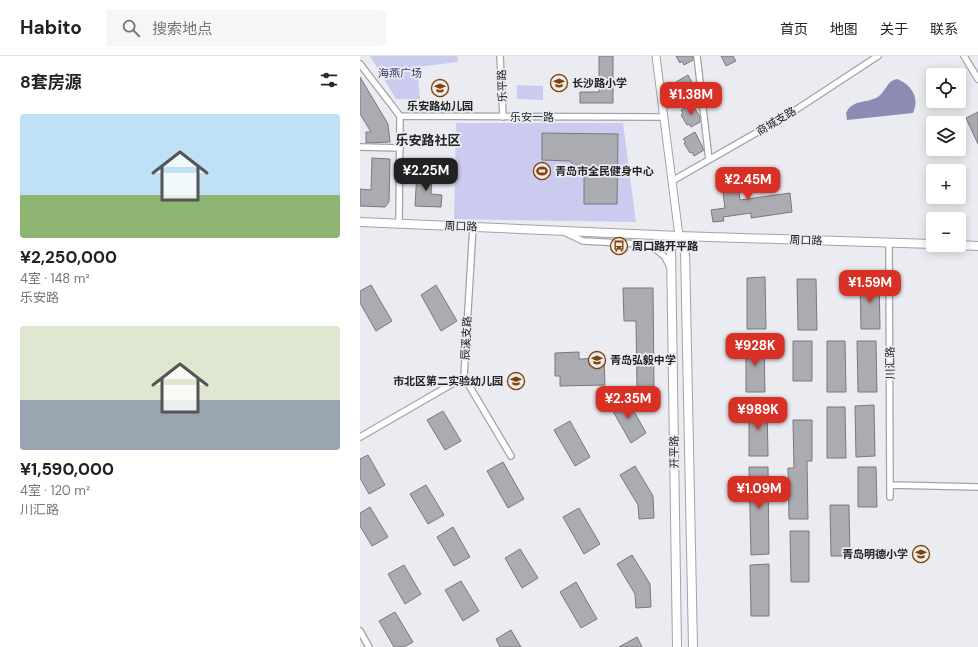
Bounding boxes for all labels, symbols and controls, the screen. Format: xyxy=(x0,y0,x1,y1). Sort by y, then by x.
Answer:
search box xyxy=(106,10,386,46)
text: Habito xyxy=(20,15,82,40)
icon: search xyxy=(120,17,142,39)
text: 搜索地点 xyxy=(152,19,212,39)
text: 首页 xyxy=(780,20,808,38)
text: 地图 xyxy=(830,20,858,38)
text: 关于 xyxy=(880,20,908,38)
text: 联系 xyxy=(930,20,958,38)
park label: 海燕广场 xyxy=(378,66,422,80)
map controls xyxy=(926,68,966,252)
button: locate xyxy=(926,68,966,108)
icon: filters xyxy=(318,69,340,91)
street label: 乐平路 xyxy=(494,69,510,103)
text: 8套房源 xyxy=(20,71,82,93)
school or university icon: 长沙路小学 xyxy=(549,73,569,93)
place label: 长沙路小学 xyxy=(572,76,627,90)
school or university icon: 乐安路幼儿园 xyxy=(430,78,450,98)
pin: ¥1.38M xyxy=(658,82,724,116)
text: ¥1.38M xyxy=(669,86,713,103)
place label: 乐安路幼儿园 xyxy=(407,99,473,113)
street label: 商城支路 xyxy=(754,104,798,138)
street label: 乐安一路 xyxy=(510,110,554,124)
button: layers xyxy=(926,116,966,156)
district label: 乐安路社区 xyxy=(395,132,461,149)
icon: home xyxy=(144,140,216,212)
pin: ¥2.25M xyxy=(393,158,459,192)
sports icon: 青岛市全民健身中心 xyxy=(532,161,552,181)
text: ¥2.25M xyxy=(403,162,449,179)
place label: 青岛市全民健身中心 xyxy=(555,164,654,178)
button: + xyxy=(926,164,966,204)
pin: ¥2.45M xyxy=(715,167,781,201)
text: ¥2.45M xyxy=(724,171,772,188)
button: − xyxy=(926,212,966,252)
street label: 周口路 xyxy=(444,218,478,234)
street label: 周口路 xyxy=(789,232,823,248)
bus stop icon: 周口路开平路 xyxy=(609,236,629,256)
place label: 周口路开平路 xyxy=(632,239,699,253)
text: ¥2,250,000 xyxy=(20,246,117,268)
text: 4室 · 148 m² xyxy=(20,270,90,287)
pin: ¥1.59M xyxy=(837,270,903,304)
text: ¥1.59M xyxy=(848,274,892,291)
text: 乐安路 xyxy=(20,289,59,306)
street label: 辰溪支路 xyxy=(458,316,474,360)
pin: ¥928K xyxy=(727,333,783,367)
text: ¥928K xyxy=(735,337,775,354)
street label: 川汇路 xyxy=(883,346,897,380)
school or university icon: 青岛弘毅中学 xyxy=(587,350,607,370)
icon: home xyxy=(144,352,216,424)
place label: 青岛弘毅中学 xyxy=(610,353,676,367)
school or university icon: 市北区第二实验幼儿园 xyxy=(506,371,526,391)
place label: 市北区第二实验幼儿园 xyxy=(393,374,503,388)
pin: ¥2.35M xyxy=(595,386,661,420)
text: ¥2.35M xyxy=(605,390,651,407)
pin: ¥989K xyxy=(730,397,786,431)
text: ¥989K xyxy=(737,401,779,418)
street label: 开平路 xyxy=(667,435,681,469)
text: ¥1,590,000 xyxy=(20,458,114,480)
pin: ¥1.09M xyxy=(726,476,792,510)
text: ¥1.09M xyxy=(737,480,781,497)
text: 4室 · 120 m² xyxy=(20,482,90,499)
text: 川汇路 xyxy=(20,501,59,518)
school or university icon: 青岛明德小学 xyxy=(911,544,931,564)
place label: 青岛明德小学 xyxy=(842,547,908,561)

